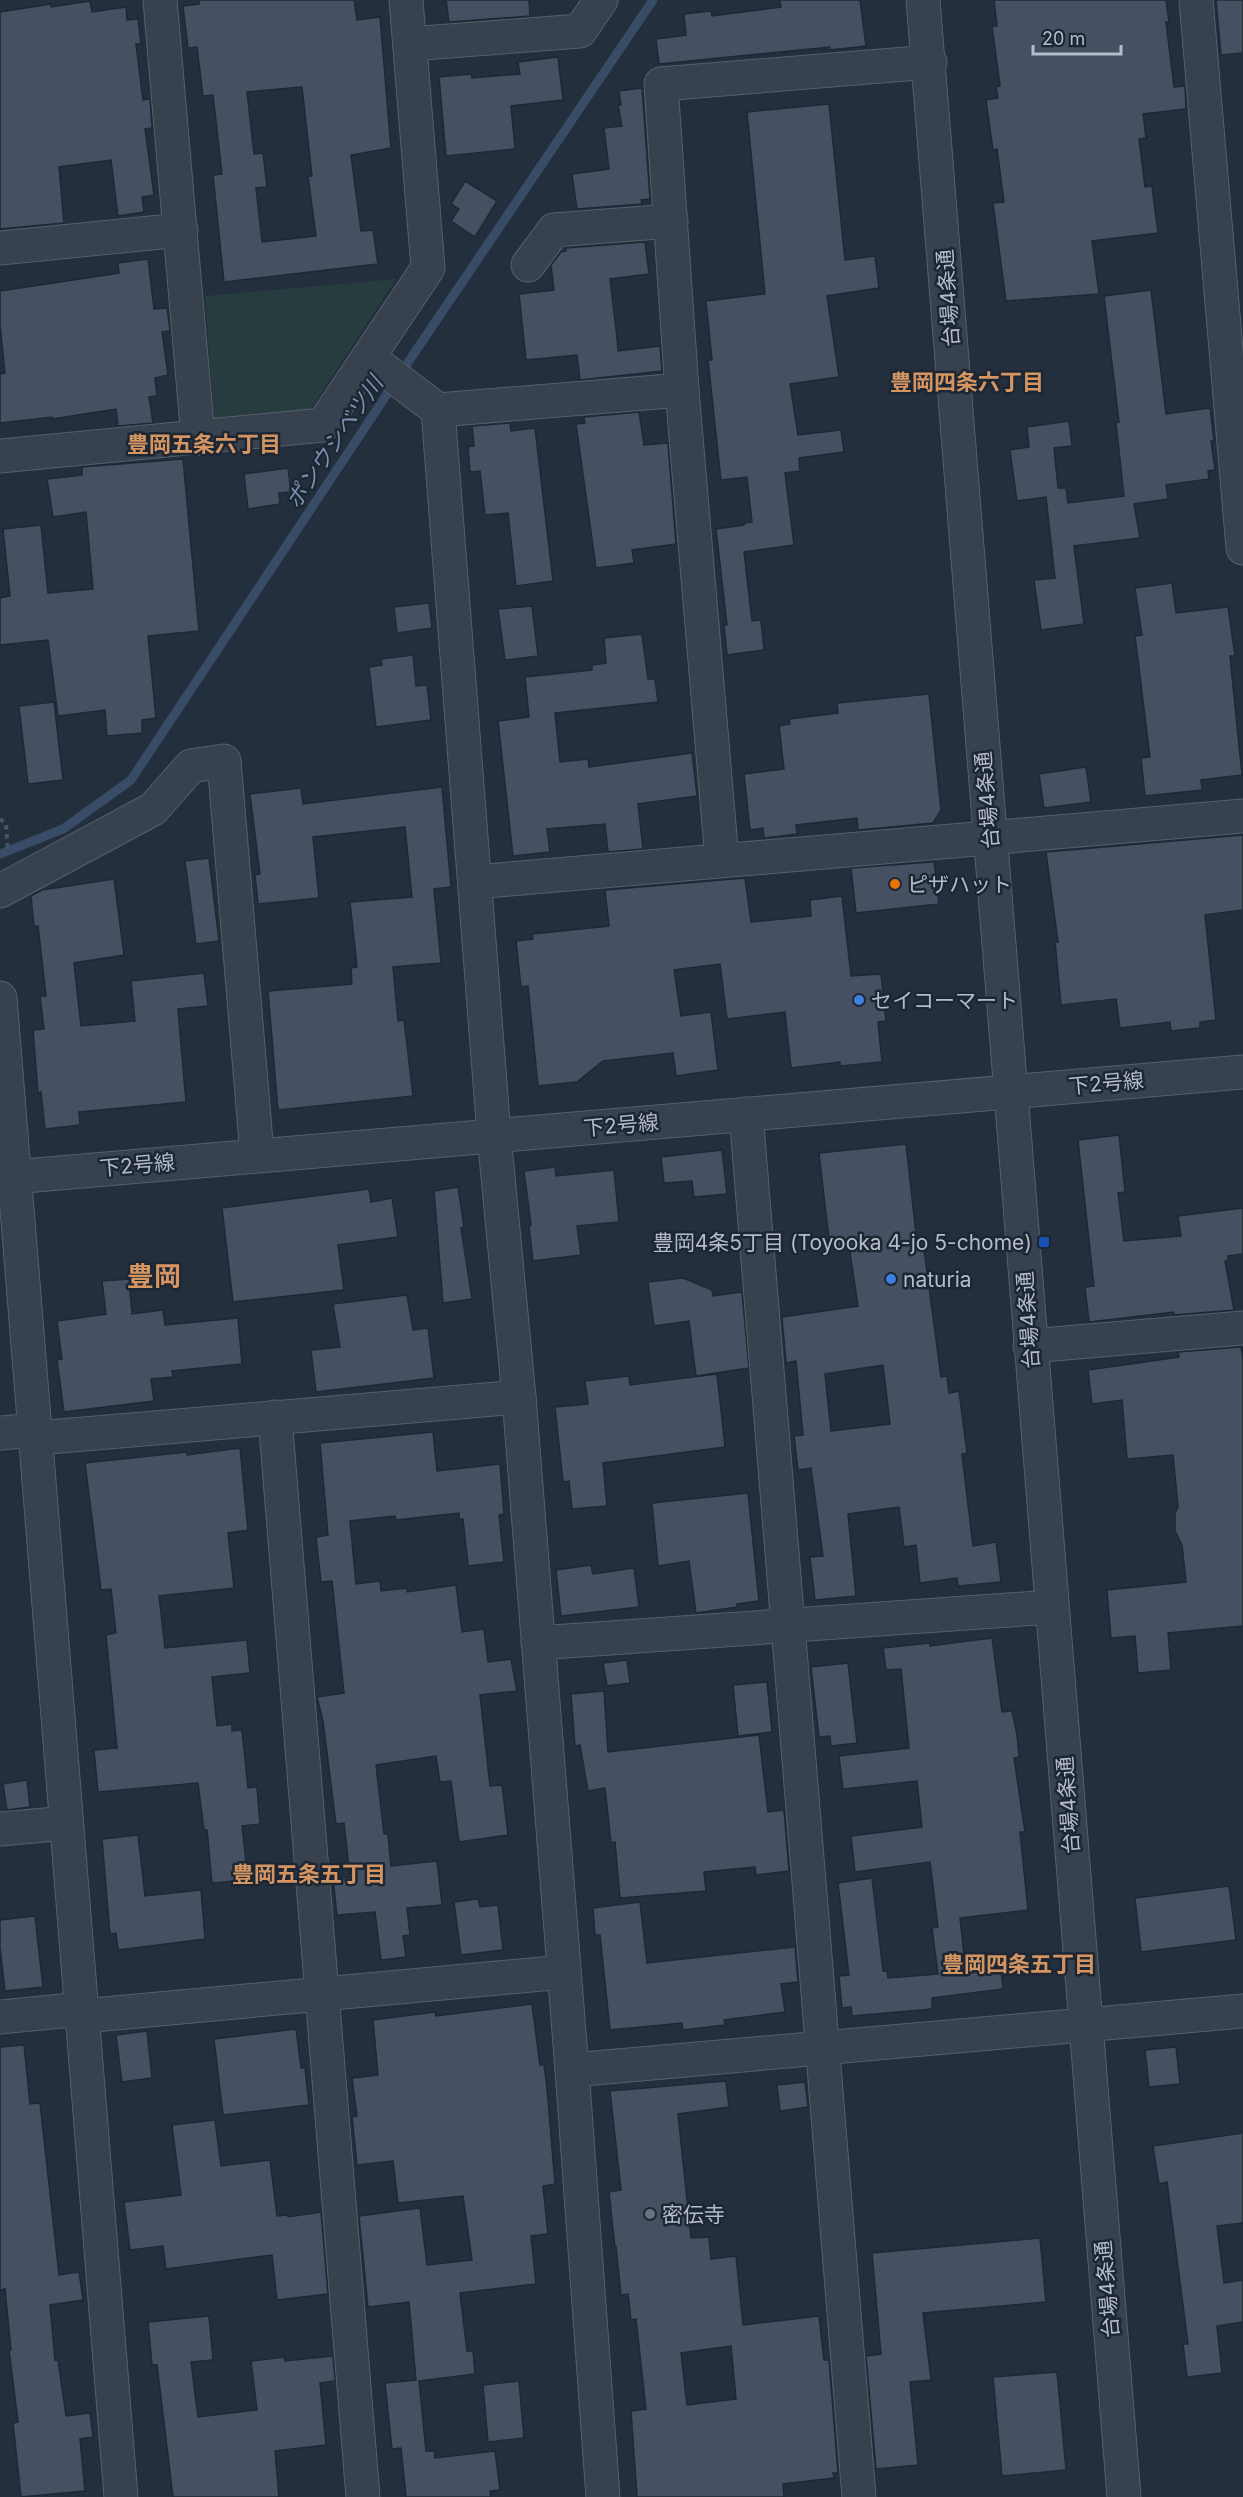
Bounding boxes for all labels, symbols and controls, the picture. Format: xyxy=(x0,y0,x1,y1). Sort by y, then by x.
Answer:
scale bar xyxy=(1033,18,1122,56)
text: 20 m xyxy=(1042,28,1085,49)
street label: 台場4条通 xyxy=(932,248,964,348)
water label: ポンウシベツ川 xyxy=(280,369,389,513)
district label: 豊岡四条六丁目 xyxy=(890,369,1044,395)
district label: 豊岡五条六丁目 xyxy=(127,431,281,457)
street label: 台場4条通 xyxy=(970,750,1004,850)
place label: ピザハット xyxy=(907,872,1012,897)
marker: ピザハット xyxy=(888,877,902,891)
place label: セイコーマート xyxy=(871,988,1018,1013)
marker: セイコーマート xyxy=(852,993,866,1007)
street label: 下2号線 xyxy=(1067,1067,1145,1099)
street label: 下2号線 xyxy=(582,1109,660,1141)
street label: 下2号線 xyxy=(98,1149,176,1181)
place label: 豊岡4条5丁目 (Toyooka 4-jo 5-chome) xyxy=(653,1230,1032,1255)
marker: 豊岡4条5丁目 (Toyooka 4-jo 5-chome) xyxy=(1037,1235,1051,1249)
district label: 豊岡 xyxy=(127,1260,181,1293)
place label: naturia xyxy=(903,1267,972,1292)
street label: 台場4条通 xyxy=(1012,1270,1044,1370)
marker: naturia xyxy=(884,1272,898,1286)
street label: 台場4条通 xyxy=(1052,1755,1084,1855)
district label: 豊岡五条五丁目 xyxy=(232,1861,386,1887)
district label: 豊岡四条五丁目 xyxy=(942,1951,1096,1977)
place label: 密伝寺 xyxy=(662,2202,725,2227)
marker: 密伝寺 xyxy=(643,2207,657,2221)
street label: 台場4条通 xyxy=(1090,2239,1124,2339)

